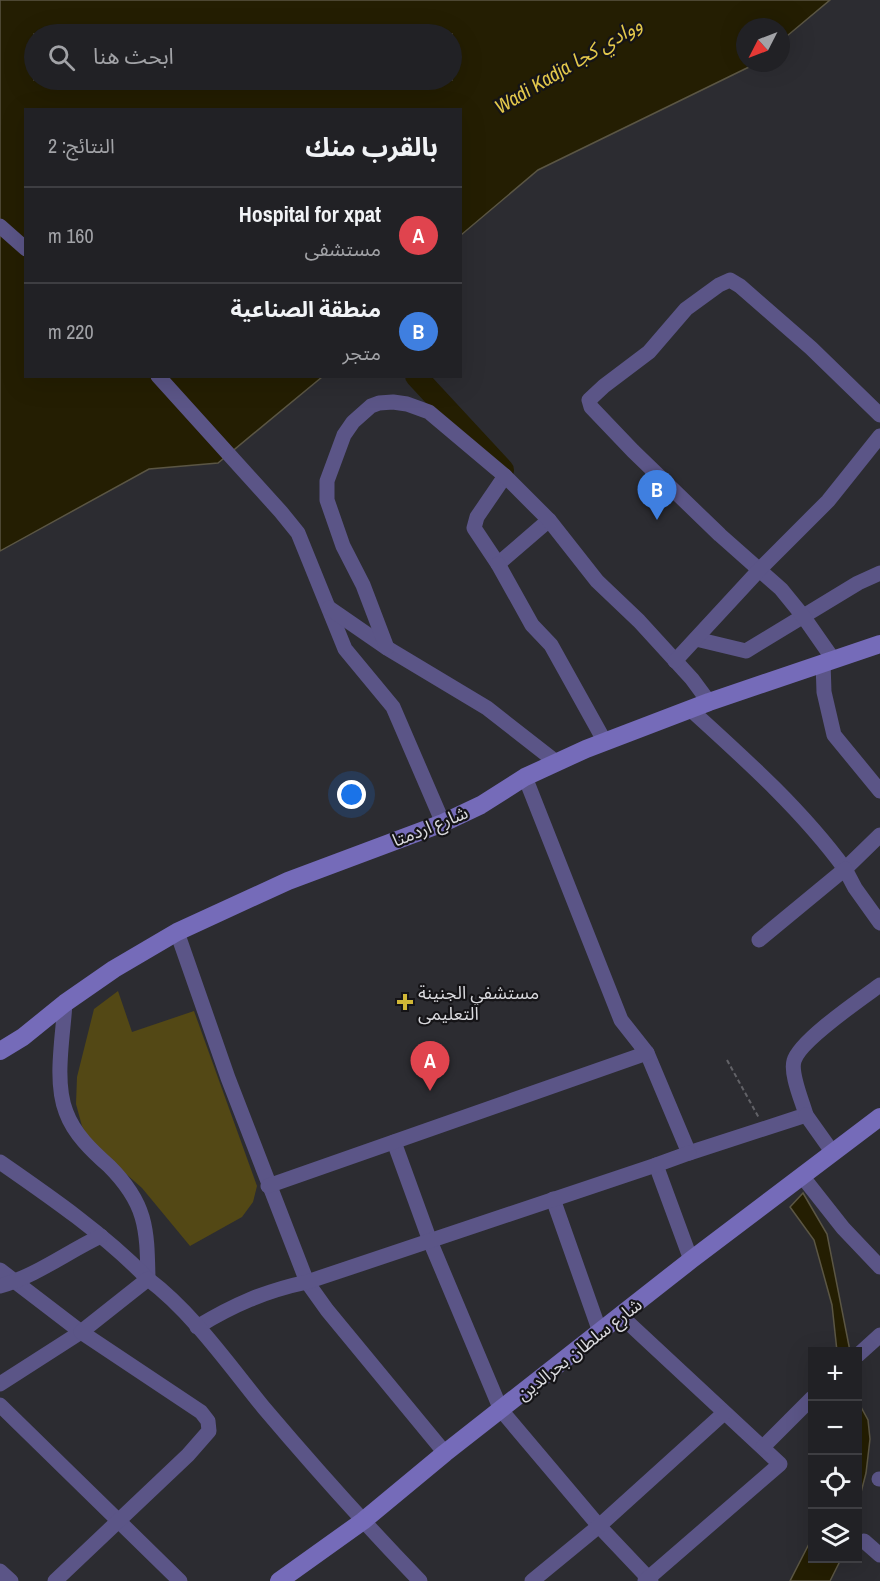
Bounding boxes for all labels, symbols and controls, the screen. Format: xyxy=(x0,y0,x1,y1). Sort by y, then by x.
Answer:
water label: Wadi Kadja ووادي كجا xyxy=(489,10,648,122)
north arrow xyxy=(736,18,790,72)
search box xyxy=(24,24,462,90)
icon: search xyxy=(45,41,78,74)
text: ابحث هنا xyxy=(93,41,174,71)
text: بالقرب منك xyxy=(305,129,438,164)
text: النتائج: 2 xyxy=(48,132,115,159)
text: Hospital for xpat xyxy=(239,199,381,229)
text: 160 m xyxy=(48,222,94,249)
text: A xyxy=(413,222,424,249)
text: مستشفى xyxy=(304,235,381,262)
text: منطقة الصناعية xyxy=(231,294,381,324)
text: 220 m xyxy=(48,318,94,345)
text: B xyxy=(413,318,424,345)
text: متجر xyxy=(342,339,381,366)
pin: B xyxy=(638,470,676,520)
your location xyxy=(337,780,366,809)
street label: شارع اردمتا xyxy=(388,800,472,854)
place label: مستشفي الجنينة التعليمى xyxy=(418,980,539,1026)
marker: مستشفي الجنينة التعليمى xyxy=(396,993,414,1011)
pin: A xyxy=(410,1042,450,1091)
street label: شارع سلطان بحرالدين xyxy=(511,1292,648,1408)
map controls xyxy=(808,1347,862,1563)
button: + xyxy=(808,1347,862,1401)
button: − xyxy=(808,1401,862,1455)
button: locate xyxy=(808,1455,862,1509)
button: layers xyxy=(808,1509,862,1563)

